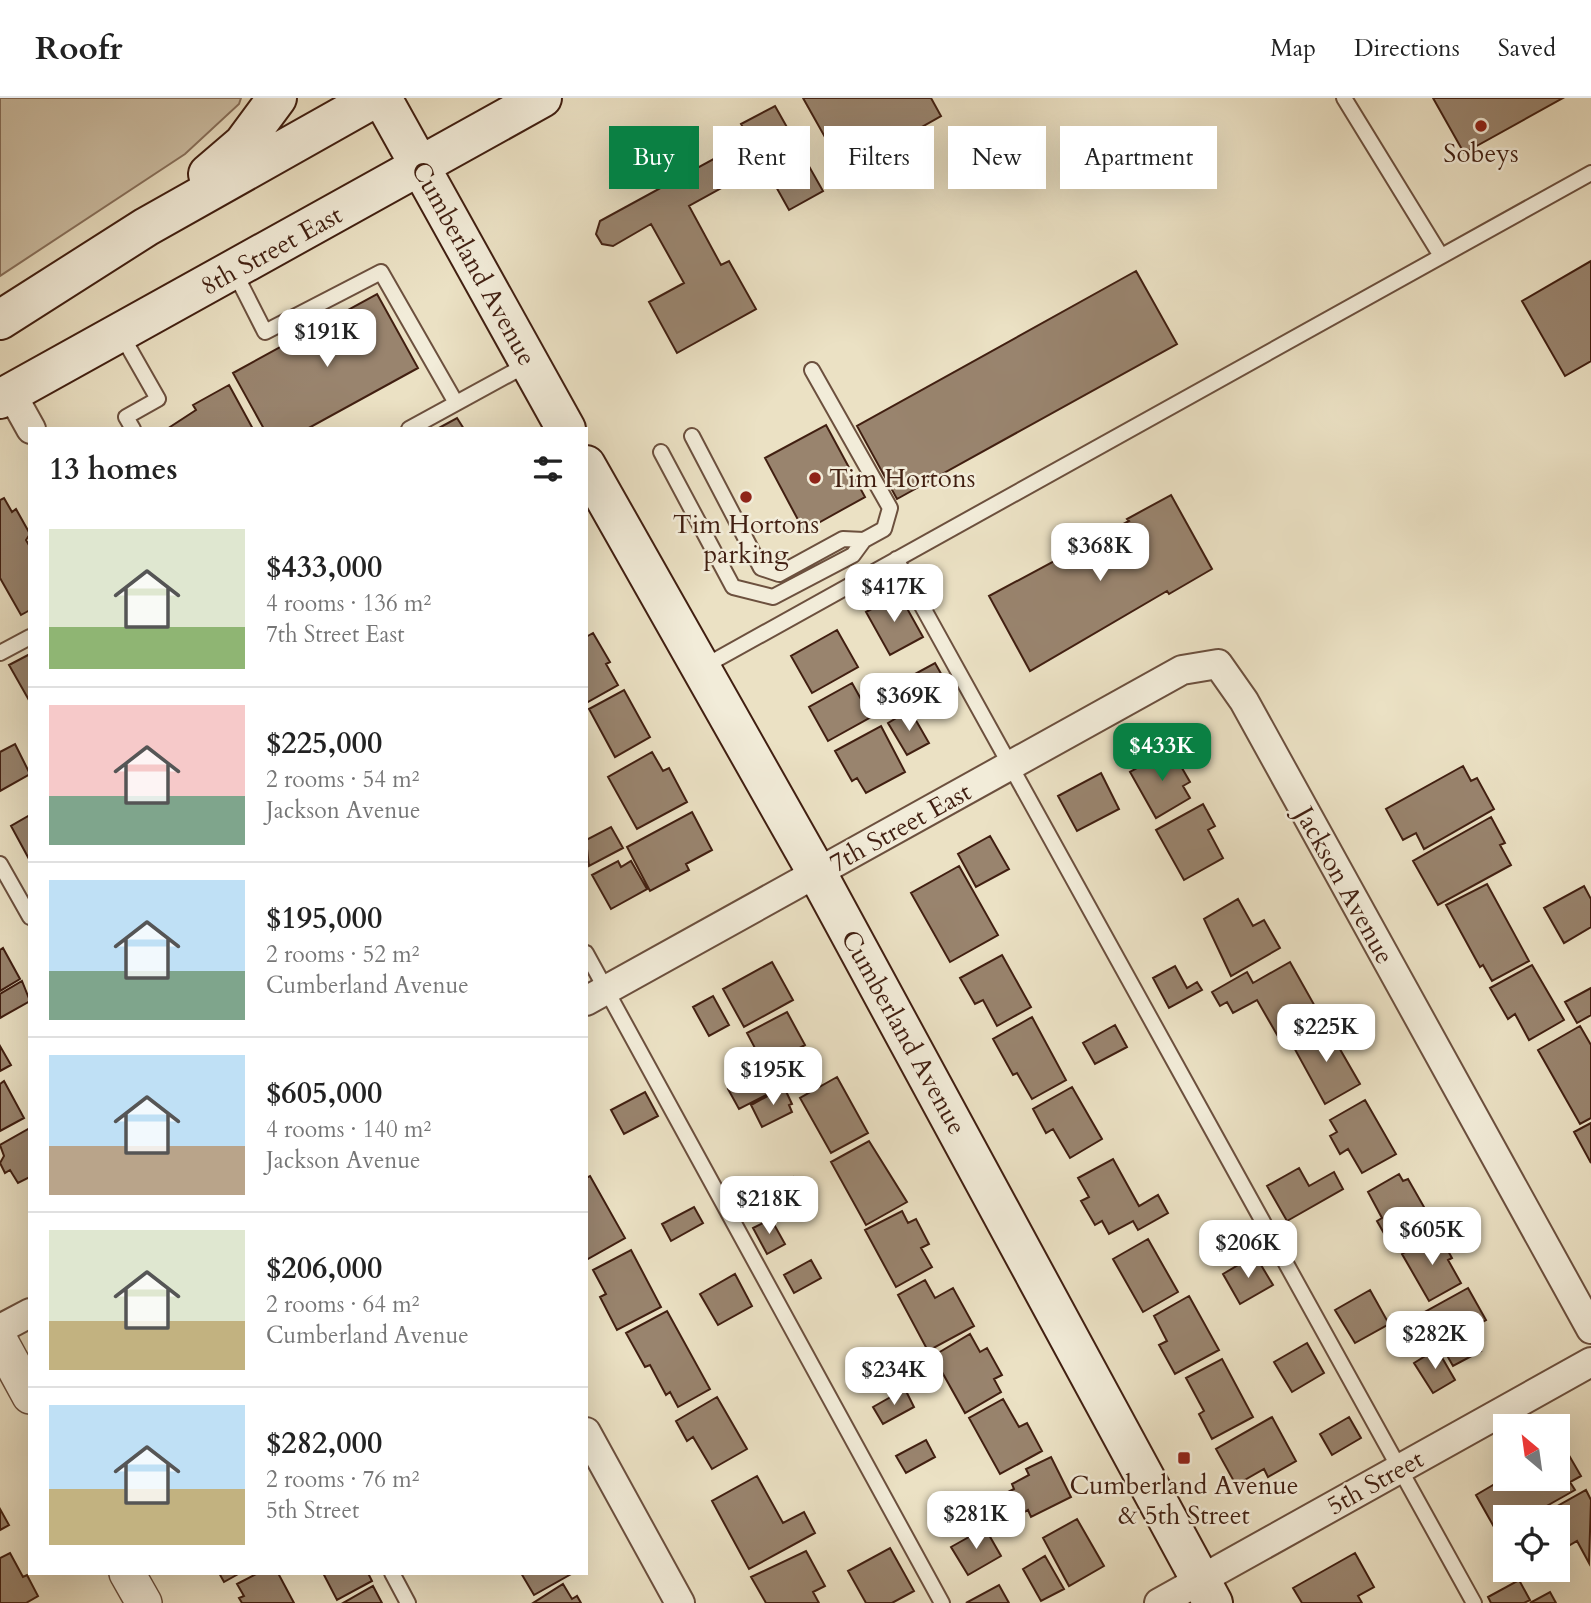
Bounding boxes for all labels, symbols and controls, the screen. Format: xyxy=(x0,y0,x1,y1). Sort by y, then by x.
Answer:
text: Roofr xyxy=(35,26,122,71)
text: Map xyxy=(1270,32,1316,65)
text: Directions xyxy=(1354,32,1460,65)
text: Saved xyxy=(1498,32,1556,65)
marker: Sobeys xyxy=(1473,118,1489,134)
chip: Buy xyxy=(609,126,699,189)
chip: Rent xyxy=(713,126,810,189)
chip: Filters xyxy=(824,126,934,189)
chip: New xyxy=(948,126,1046,189)
chip: Apartment xyxy=(1060,126,1217,189)
place label: Sobeys xyxy=(1443,136,1519,171)
street label: Cumberland Avenue xyxy=(403,155,544,372)
street label: 8th Street East xyxy=(194,197,348,304)
pin: $191K xyxy=(278,310,376,369)
text: $191K xyxy=(294,316,360,347)
text: 13 homes xyxy=(49,449,178,490)
icon: filters xyxy=(529,450,567,488)
place label: Tim Hortons xyxy=(829,461,975,496)
marker: Tim Hortons xyxy=(807,470,823,486)
marker: Tim Hortons parking xyxy=(738,489,754,505)
place label: Tim Hortons parking xyxy=(673,507,819,572)
pin: $368K xyxy=(1051,524,1149,583)
text: $368K xyxy=(1067,530,1133,561)
text: $433,000 xyxy=(266,547,382,588)
icon: home xyxy=(105,557,189,641)
pin: $417K xyxy=(845,564,943,624)
text: $417K xyxy=(861,571,927,602)
text: 4 rooms · 136 m² xyxy=(266,588,431,619)
text: 7th Street East xyxy=(266,619,404,650)
pin: $369K xyxy=(860,674,958,733)
text: $369K xyxy=(876,680,942,711)
text: $225,000 xyxy=(266,723,382,764)
pin: $433K xyxy=(1113,724,1211,783)
text: $433K xyxy=(1129,730,1195,761)
icon: home xyxy=(105,733,189,817)
text: 2 rooms · 54 m² xyxy=(266,764,419,795)
street label: 7th Street East xyxy=(823,774,977,881)
text: Jackson Avenue xyxy=(266,795,420,826)
street label: Jackson Avenue xyxy=(1285,797,1402,970)
text: $195,000 xyxy=(266,898,382,939)
icon: home xyxy=(105,908,189,992)
street label: Cumberland Avenue xyxy=(833,924,974,1141)
text: 2 rooms · 52 m² xyxy=(266,939,419,970)
text: Cumberland Avenue xyxy=(266,970,469,1001)
pin: $225K xyxy=(1277,1004,1375,1064)
text: $225K xyxy=(1293,1011,1359,1042)
pin: $195K xyxy=(724,1048,822,1107)
text: $195K xyxy=(740,1054,806,1085)
text: $605,000 xyxy=(266,1073,382,1114)
icon: home xyxy=(105,1083,189,1167)
text: 4 rooms · 140 m² xyxy=(266,1114,431,1145)
text: Jackson Avenue xyxy=(266,1145,420,1176)
pin: $218K xyxy=(720,1176,818,1236)
text: $218K xyxy=(736,1183,802,1214)
pin: $605K xyxy=(1383,1208,1481,1267)
text: $605K xyxy=(1399,1214,1465,1245)
pin: $206K xyxy=(1199,1220,1297,1280)
text: $206K xyxy=(1215,1227,1281,1258)
text: $206,000 xyxy=(266,1248,382,1289)
icon: home xyxy=(105,1258,189,1342)
text: 2 rooms · 64 m² xyxy=(266,1289,419,1320)
pin: $282K xyxy=(1386,1312,1484,1371)
text: $282K xyxy=(1402,1318,1468,1349)
text: Cumberland Avenue xyxy=(266,1320,469,1351)
pin: $234K xyxy=(845,1348,943,1407)
text: $234K xyxy=(861,1354,927,1385)
north arrow xyxy=(1493,1414,1570,1491)
map controls xyxy=(1493,1414,1570,1582)
text: $282,000 xyxy=(266,1423,382,1464)
icon: home xyxy=(105,1433,189,1517)
street label: 5th Street xyxy=(1321,1442,1430,1523)
marker: Cumberland Avenue & 5th Street xyxy=(1176,1450,1192,1466)
text: 2 rooms · 76 m² xyxy=(266,1464,419,1495)
place label: Cumberland Avenue & 5th Street xyxy=(1069,1468,1299,1533)
pin: $281K xyxy=(927,1492,1025,1551)
text: 5th Street xyxy=(266,1495,359,1526)
text: $281K xyxy=(943,1498,1009,1529)
button: locate xyxy=(1493,1505,1570,1582)

